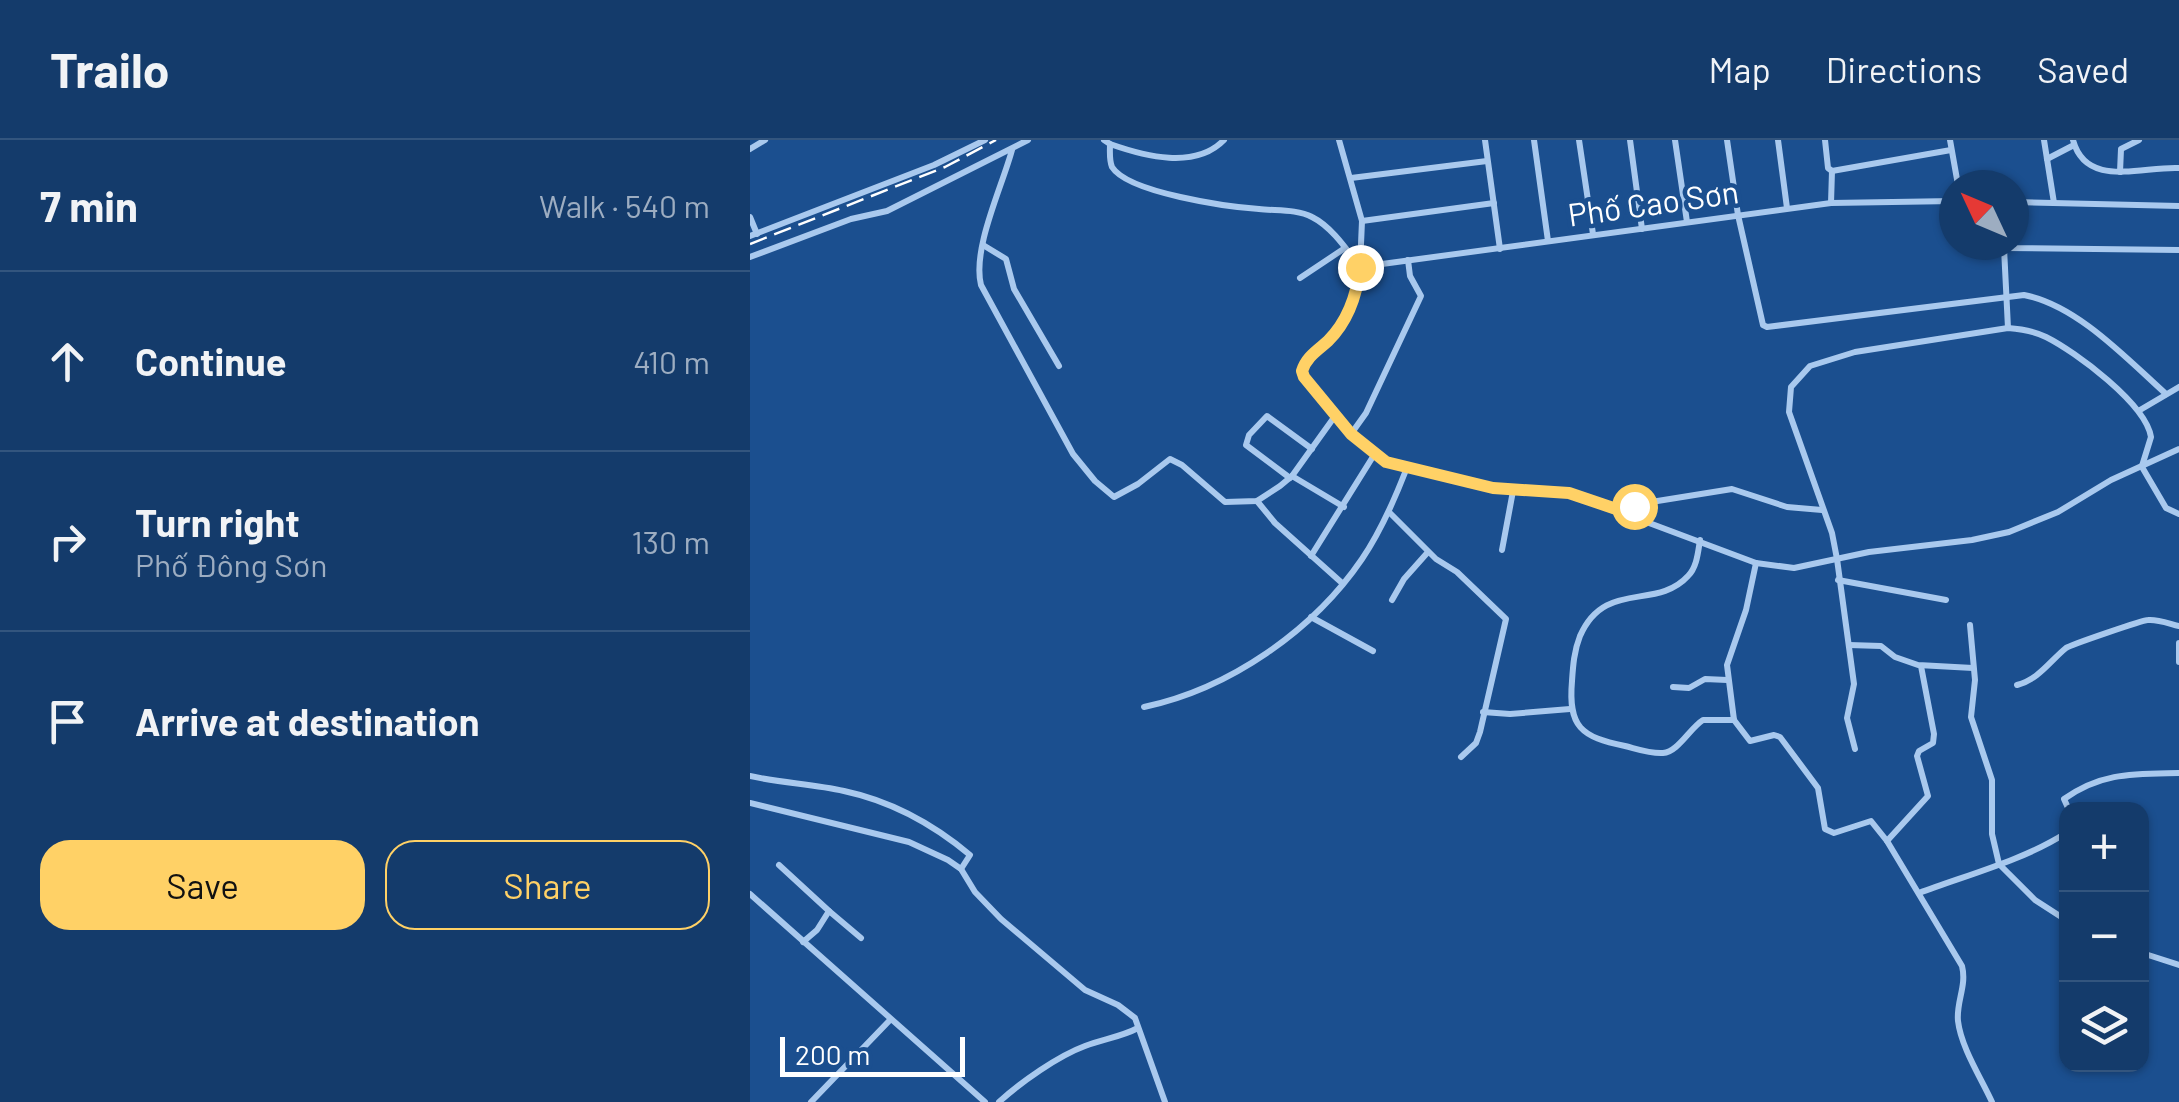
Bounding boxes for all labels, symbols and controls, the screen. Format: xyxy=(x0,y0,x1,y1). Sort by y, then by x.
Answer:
text: Trailo xyxy=(50,40,169,98)
text: Map xyxy=(1709,48,1771,90)
text: Directions xyxy=(1826,48,1982,90)
text: Saved xyxy=(2037,48,2129,90)
north arrow xyxy=(1939,170,2029,260)
street label: Phố Cao Sơn xyxy=(1565,171,1741,233)
text: 7 min xyxy=(40,180,138,230)
text: Walk · 540 m xyxy=(539,186,710,224)
route end xyxy=(1338,245,1384,291)
icon: ahead xyxy=(40,334,95,389)
text: Continue xyxy=(135,338,286,384)
text: 410 m xyxy=(633,342,710,380)
route start xyxy=(1612,484,1658,530)
text: Turn right xyxy=(135,499,300,545)
icon: right xyxy=(40,514,95,569)
text: 130 m xyxy=(631,522,710,560)
text: Phố Đông Sơn xyxy=(135,545,327,583)
icon: arrive xyxy=(40,694,95,749)
text: Arrive at destination xyxy=(135,698,480,744)
map controls xyxy=(2059,802,2149,1072)
button: + xyxy=(2059,802,2149,892)
button: Save xyxy=(40,840,365,930)
button: Share xyxy=(385,840,710,930)
button: − xyxy=(2059,892,2149,982)
button: layers xyxy=(2059,982,2149,1072)
scale bar xyxy=(780,1032,965,1076)
text: 200 m xyxy=(795,1037,870,1071)

